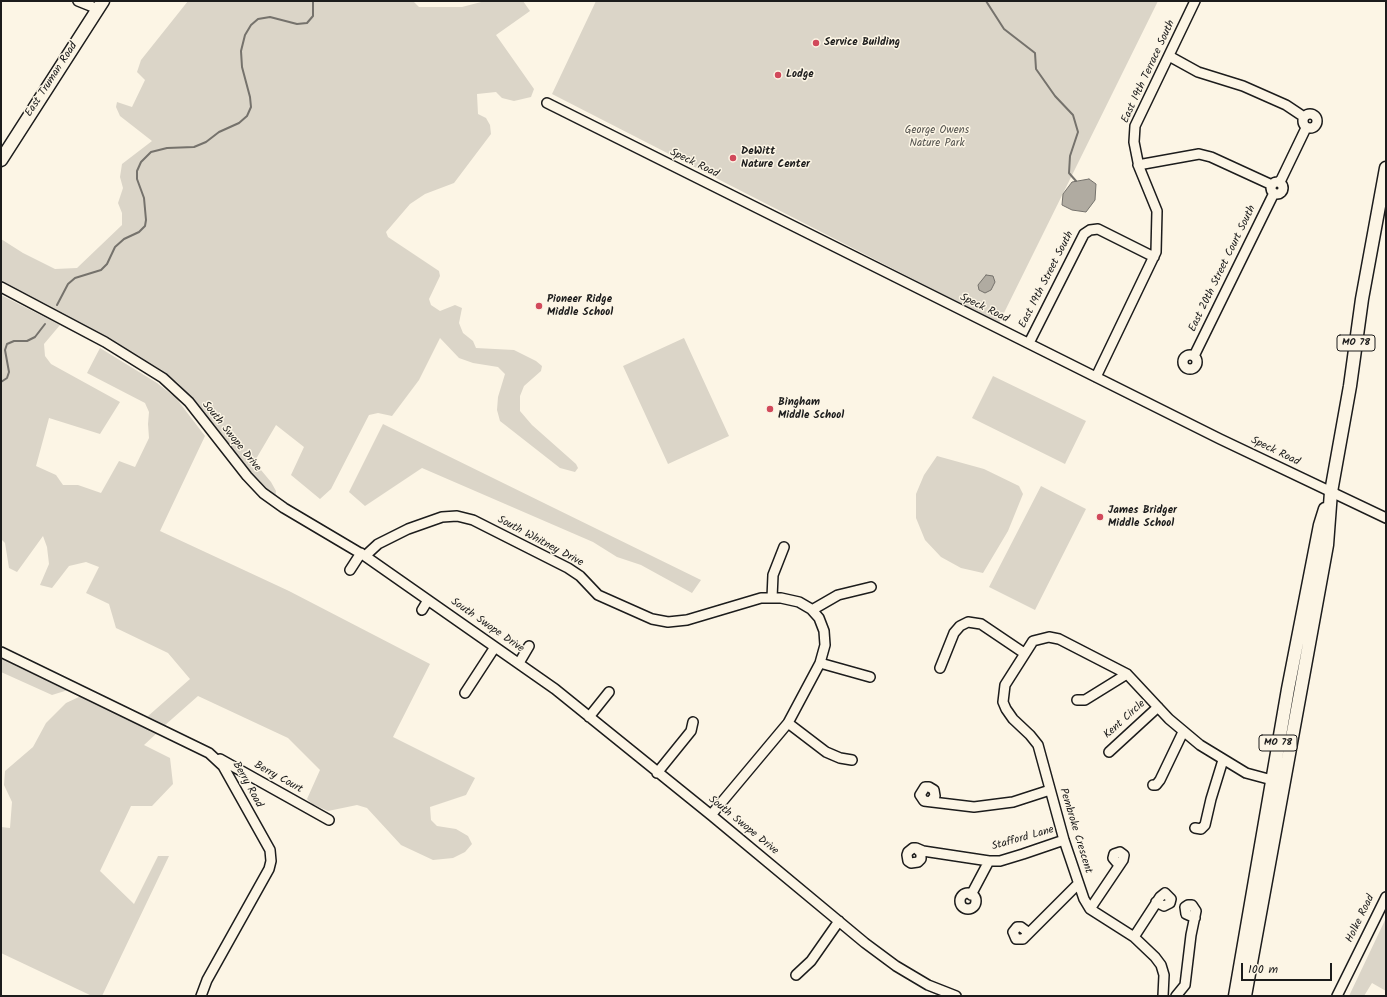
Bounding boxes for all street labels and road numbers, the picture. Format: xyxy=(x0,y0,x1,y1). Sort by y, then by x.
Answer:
street label: East 19th Terrace South xyxy=(1119,18,1179,126)
street label: East Truman Road xyxy=(23,40,81,120)
street label: Speck Road xyxy=(667,147,721,181)
street label: East 20th Street Court South xyxy=(1187,204,1259,334)
street label: East 19th Street South xyxy=(1017,229,1077,331)
street label: Speck Road xyxy=(957,292,1011,326)
road number: MO 78 xyxy=(1337,335,1375,351)
street label: South Swope Drive xyxy=(199,399,263,475)
street label: Speck Road xyxy=(1248,435,1302,469)
street label: South Whitney Drive xyxy=(495,514,585,570)
street label: South Swope Drive xyxy=(448,596,526,656)
street label: Kent Circle xyxy=(1101,698,1149,742)
road number: MO 78 xyxy=(1259,735,1297,751)
street label: Berry Court xyxy=(251,759,305,797)
street label: Berry Road xyxy=(229,760,265,810)
street label: Pembroke Crescent xyxy=(1056,787,1094,875)
street label: South Swope Drive xyxy=(705,794,781,858)
street label: Stafford Lane xyxy=(990,824,1056,854)
street label: Holke Road xyxy=(1344,893,1378,945)

